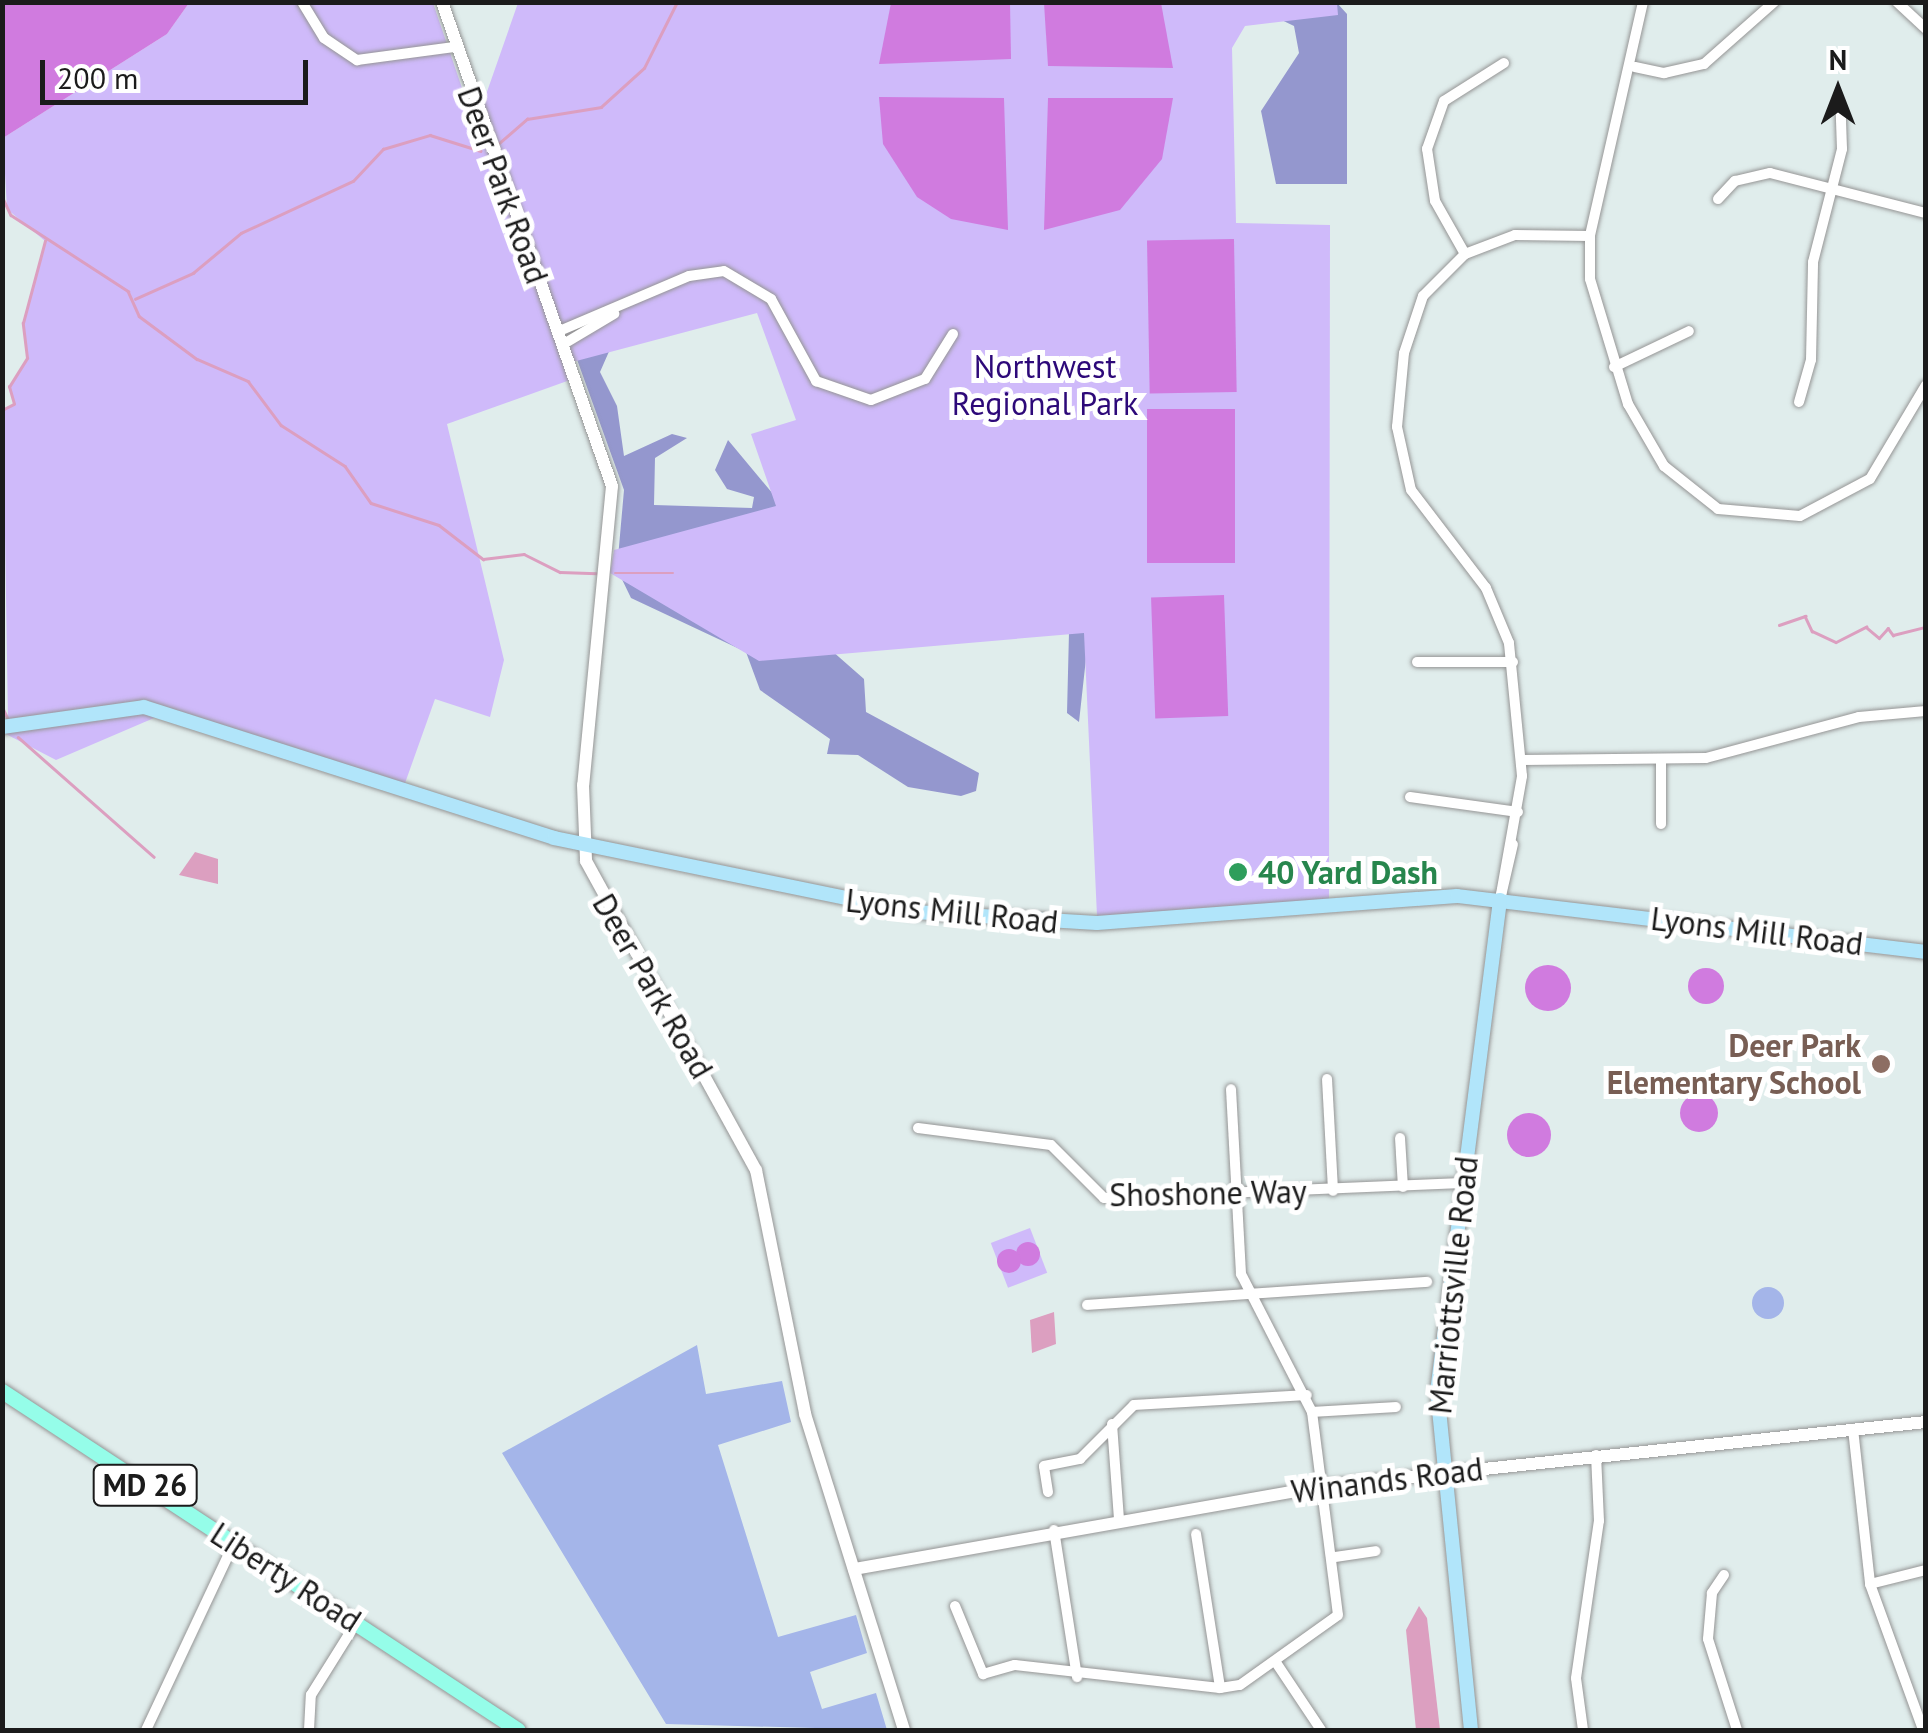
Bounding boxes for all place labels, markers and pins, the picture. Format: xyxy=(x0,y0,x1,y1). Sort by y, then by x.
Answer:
place label: 40 Yard Dash xyxy=(1258,853,1439,891)
marker: 40 Yard Dash xyxy=(1227,861,1249,883)
place label: Deer Park Elementary School xyxy=(1605,1027,1861,1102)
marker: Deer Park Elementary School xyxy=(1870,1053,1892,1075)

